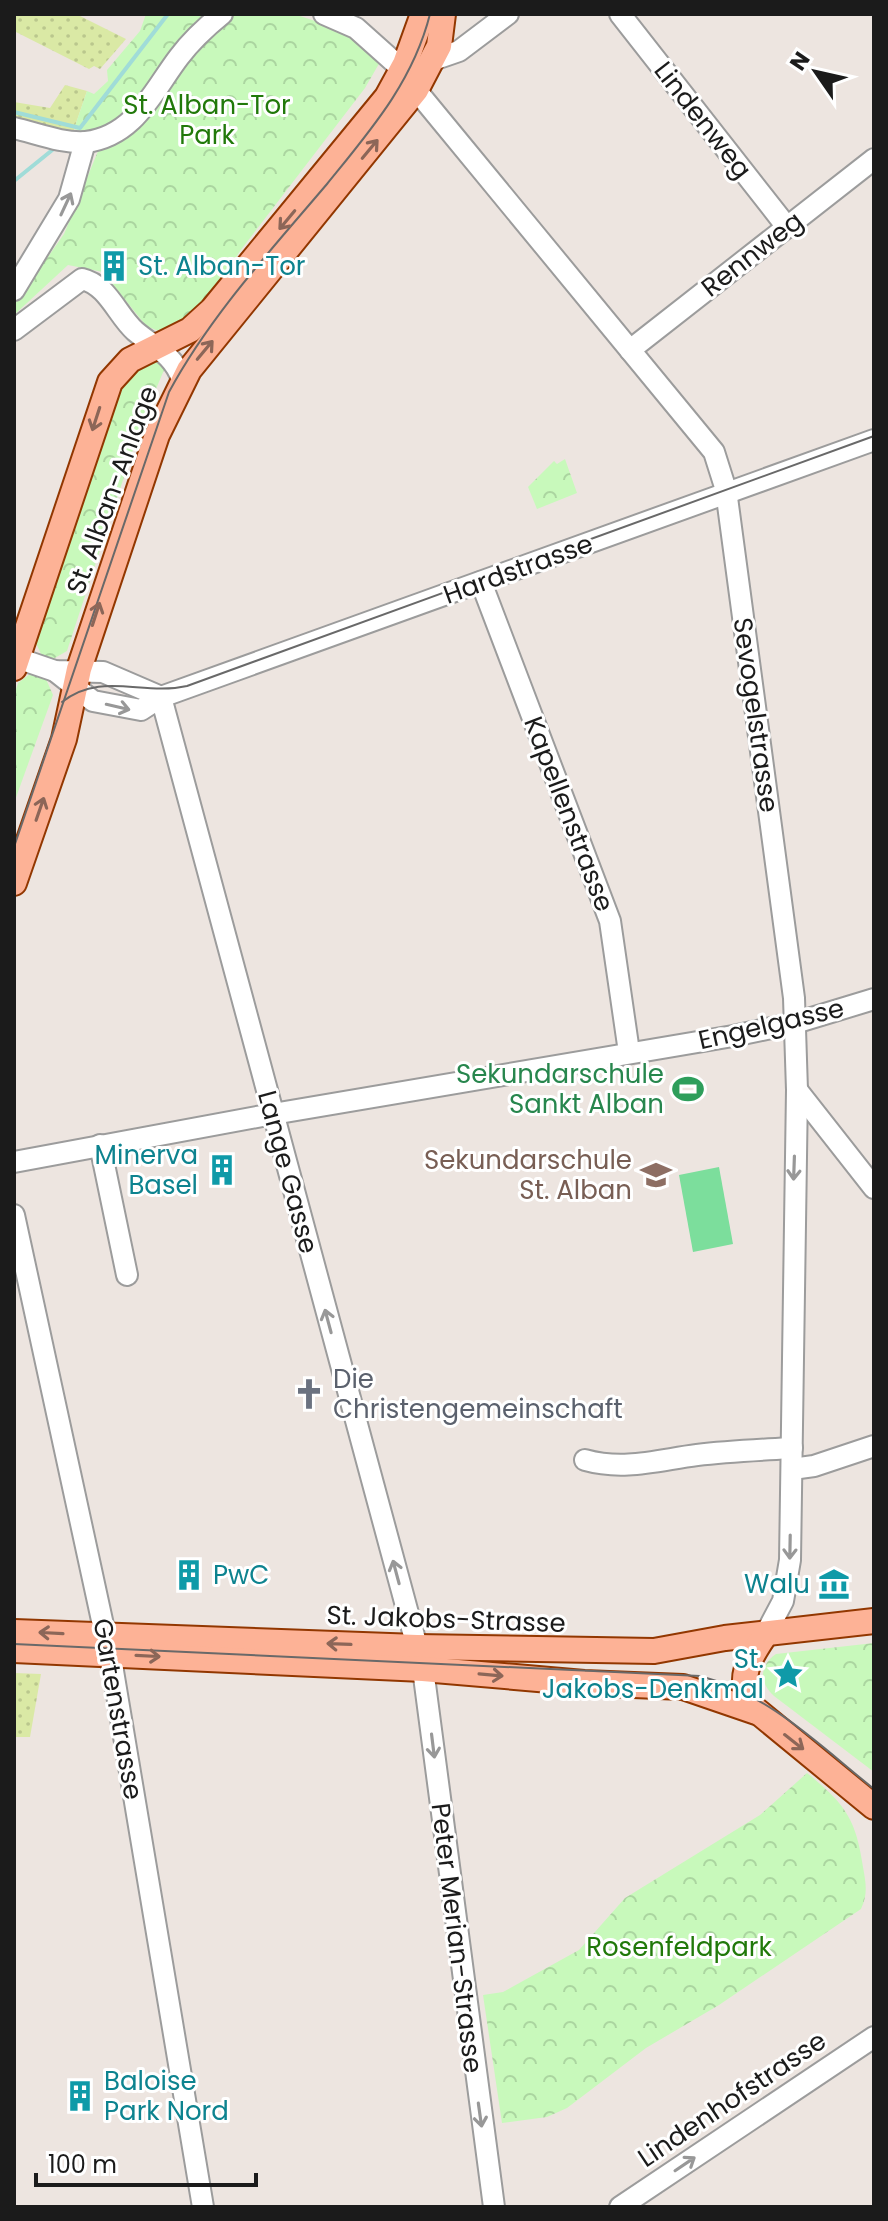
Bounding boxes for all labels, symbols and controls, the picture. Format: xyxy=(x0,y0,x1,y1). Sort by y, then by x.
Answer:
north arrow xyxy=(776,32,856,112)
text: N xyxy=(782,46,817,77)
street label: Lindenweg xyxy=(646,54,760,186)
park label: St. Alban-Tor Park xyxy=(123,87,291,153)
one-way arrow xyxy=(362,139,379,160)
one-way arrow xyxy=(59,192,74,216)
street label: Rennweg xyxy=(694,203,810,305)
one-way arrow xyxy=(278,210,296,230)
place label: St. Alban-Tor xyxy=(138,248,306,284)
building icon: St. Alban-Tor xyxy=(97,249,131,283)
one-way arrow xyxy=(197,340,214,361)
street label: St. Alban-Anlage xyxy=(58,381,166,599)
one-way arrow xyxy=(88,406,103,431)
street label: Hardstrasse xyxy=(438,525,598,613)
one-way arrow xyxy=(90,602,105,627)
street label: Sevogelstrasse xyxy=(725,615,787,815)
one-way arrow xyxy=(104,700,130,715)
street label: Kapellenstrasse xyxy=(515,711,623,917)
one-way arrow xyxy=(33,797,48,822)
street label: Engelgasse xyxy=(695,990,847,1058)
place label: Sekundarschule Sankt Alban xyxy=(456,1056,664,1122)
sports icon: Sekundarschule Sankt Alban xyxy=(671,1072,705,1106)
street label: Lange Gasse xyxy=(249,1087,327,1257)
place label: Minerva Basel xyxy=(95,1137,198,1203)
place label: Sekundarschule St. Alban xyxy=(424,1142,632,1208)
building icon: Minerva Basel xyxy=(205,1153,239,1187)
one-way arrow xyxy=(786,1154,801,1181)
school or university icon: Sekundarschule St. Alban xyxy=(639,1158,673,1192)
one-way arrow xyxy=(320,1309,335,1335)
place label: Die Christengemeinschaft xyxy=(333,1361,623,1427)
church icon: Die Christengemeinschaft xyxy=(292,1377,326,1411)
one-way arrow xyxy=(783,1533,798,1560)
place label: PwC xyxy=(213,1557,269,1593)
building icon: PwC xyxy=(172,1558,206,1592)
one-way arrow xyxy=(388,1560,403,1586)
place label: Walu xyxy=(744,1566,810,1602)
museum icon: Walu xyxy=(817,1567,851,1601)
street label: St. Jakobs-Strasse xyxy=(326,1597,566,1641)
street label: Gartenstrasse xyxy=(84,1616,152,1802)
one-way arrow xyxy=(38,1626,65,1641)
one-way arrow xyxy=(326,1637,353,1652)
place label: St. Jakobs-Denkmal xyxy=(542,1641,764,1707)
one-way arrow xyxy=(134,1649,161,1664)
place icon: St. Jakobs-Denkmal xyxy=(771,1657,805,1691)
one-way arrow xyxy=(477,1667,504,1682)
one-way arrow xyxy=(426,1733,441,1758)
one-way arrow xyxy=(783,1733,804,1750)
street label: Peter Merian-Strasse xyxy=(423,1801,491,2075)
park label: Rosenfeldpark xyxy=(586,1929,772,1965)
street label: Lindenhofstrasse xyxy=(631,2023,833,2175)
place label: Baloise Park Nord xyxy=(104,2063,229,2129)
building icon: Baloise Park Nord xyxy=(63,2079,97,2113)
one-way arrow xyxy=(473,2102,488,2127)
scale bar xyxy=(36,2137,256,2187)
text: 100 m xyxy=(48,2148,117,2181)
one-way arrow xyxy=(674,2155,696,2172)

